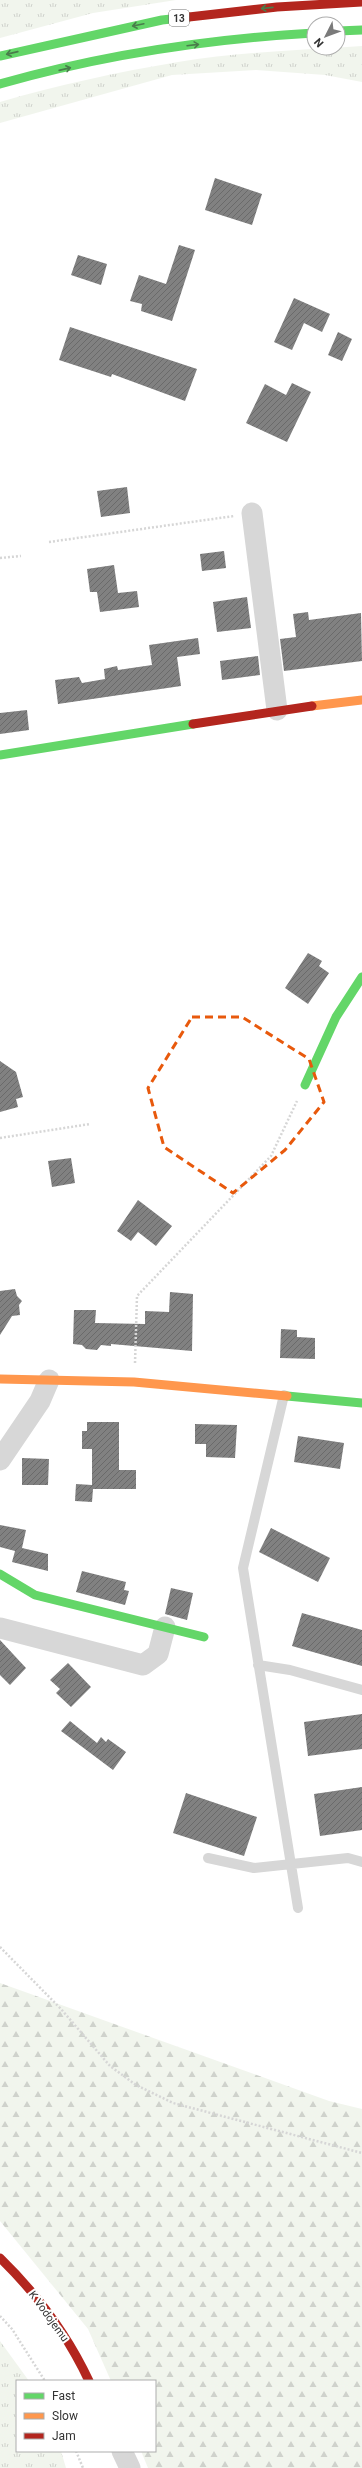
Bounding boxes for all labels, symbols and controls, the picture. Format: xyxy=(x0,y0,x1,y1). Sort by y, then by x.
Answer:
one-way arrow xyxy=(261,4,274,12)
road number: 13 xyxy=(169,10,189,26)
north arrow xyxy=(306,16,346,56)
one-way arrow xyxy=(132,22,145,30)
text: N xyxy=(311,35,326,50)
one-way arrow xyxy=(186,41,199,49)
one-way arrow xyxy=(5,50,18,58)
one-way arrow xyxy=(58,65,71,72)
street label: K Vodojemu xyxy=(26,2288,71,2344)
legend xyxy=(16,2380,156,2452)
text: Fast xyxy=(52,2389,75,2403)
text: Slow xyxy=(52,2409,78,2423)
text: Jam xyxy=(52,2429,76,2443)

